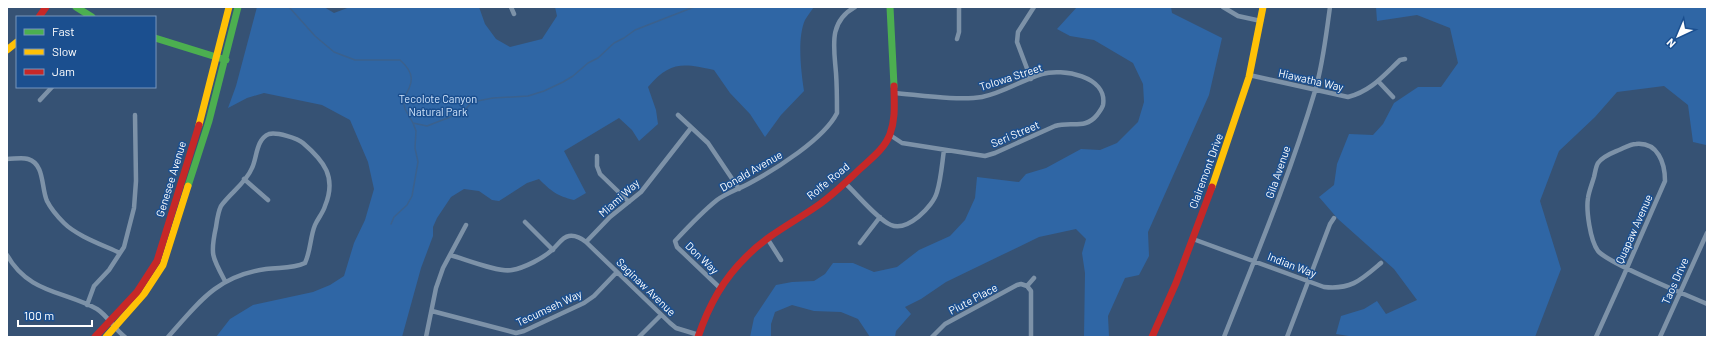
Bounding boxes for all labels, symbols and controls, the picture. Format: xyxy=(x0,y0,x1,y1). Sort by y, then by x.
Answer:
legend xyxy=(16,16,156,88)
north arrow xyxy=(1658,16,1698,56)
text: Fast xyxy=(52,24,75,38)
text: N xyxy=(1664,36,1678,51)
text: Slow xyxy=(52,44,77,58)
street label: Tolowa Street xyxy=(978,60,1044,93)
text: Jam xyxy=(52,64,75,78)
street label: Hiawatha Way xyxy=(1277,66,1345,93)
park label: Tecolote Canyon Natural Park xyxy=(399,92,477,118)
street label: Seri Street xyxy=(989,118,1041,150)
street label: Clairemont Drive xyxy=(1186,131,1225,210)
street label: Genesee Avenue xyxy=(153,139,188,218)
street label: Gila Avenue xyxy=(1262,144,1293,200)
street label: Donald Avenue xyxy=(717,147,784,194)
street label: Rolfe Road xyxy=(804,160,852,202)
street label: Miami Way xyxy=(596,176,642,219)
street label: Quapaw Avenue xyxy=(1612,192,1655,266)
street label: Don Way xyxy=(683,239,721,276)
street label: Indian Way xyxy=(1266,249,1318,280)
street label: Saginaw Avenue xyxy=(614,255,679,318)
street label: Taos Drive xyxy=(1658,255,1691,306)
street label: Piute Place xyxy=(946,280,999,317)
street label: Tecumseh Way xyxy=(514,287,584,328)
scale bar xyxy=(18,302,92,328)
text: 100 m xyxy=(24,308,54,322)

